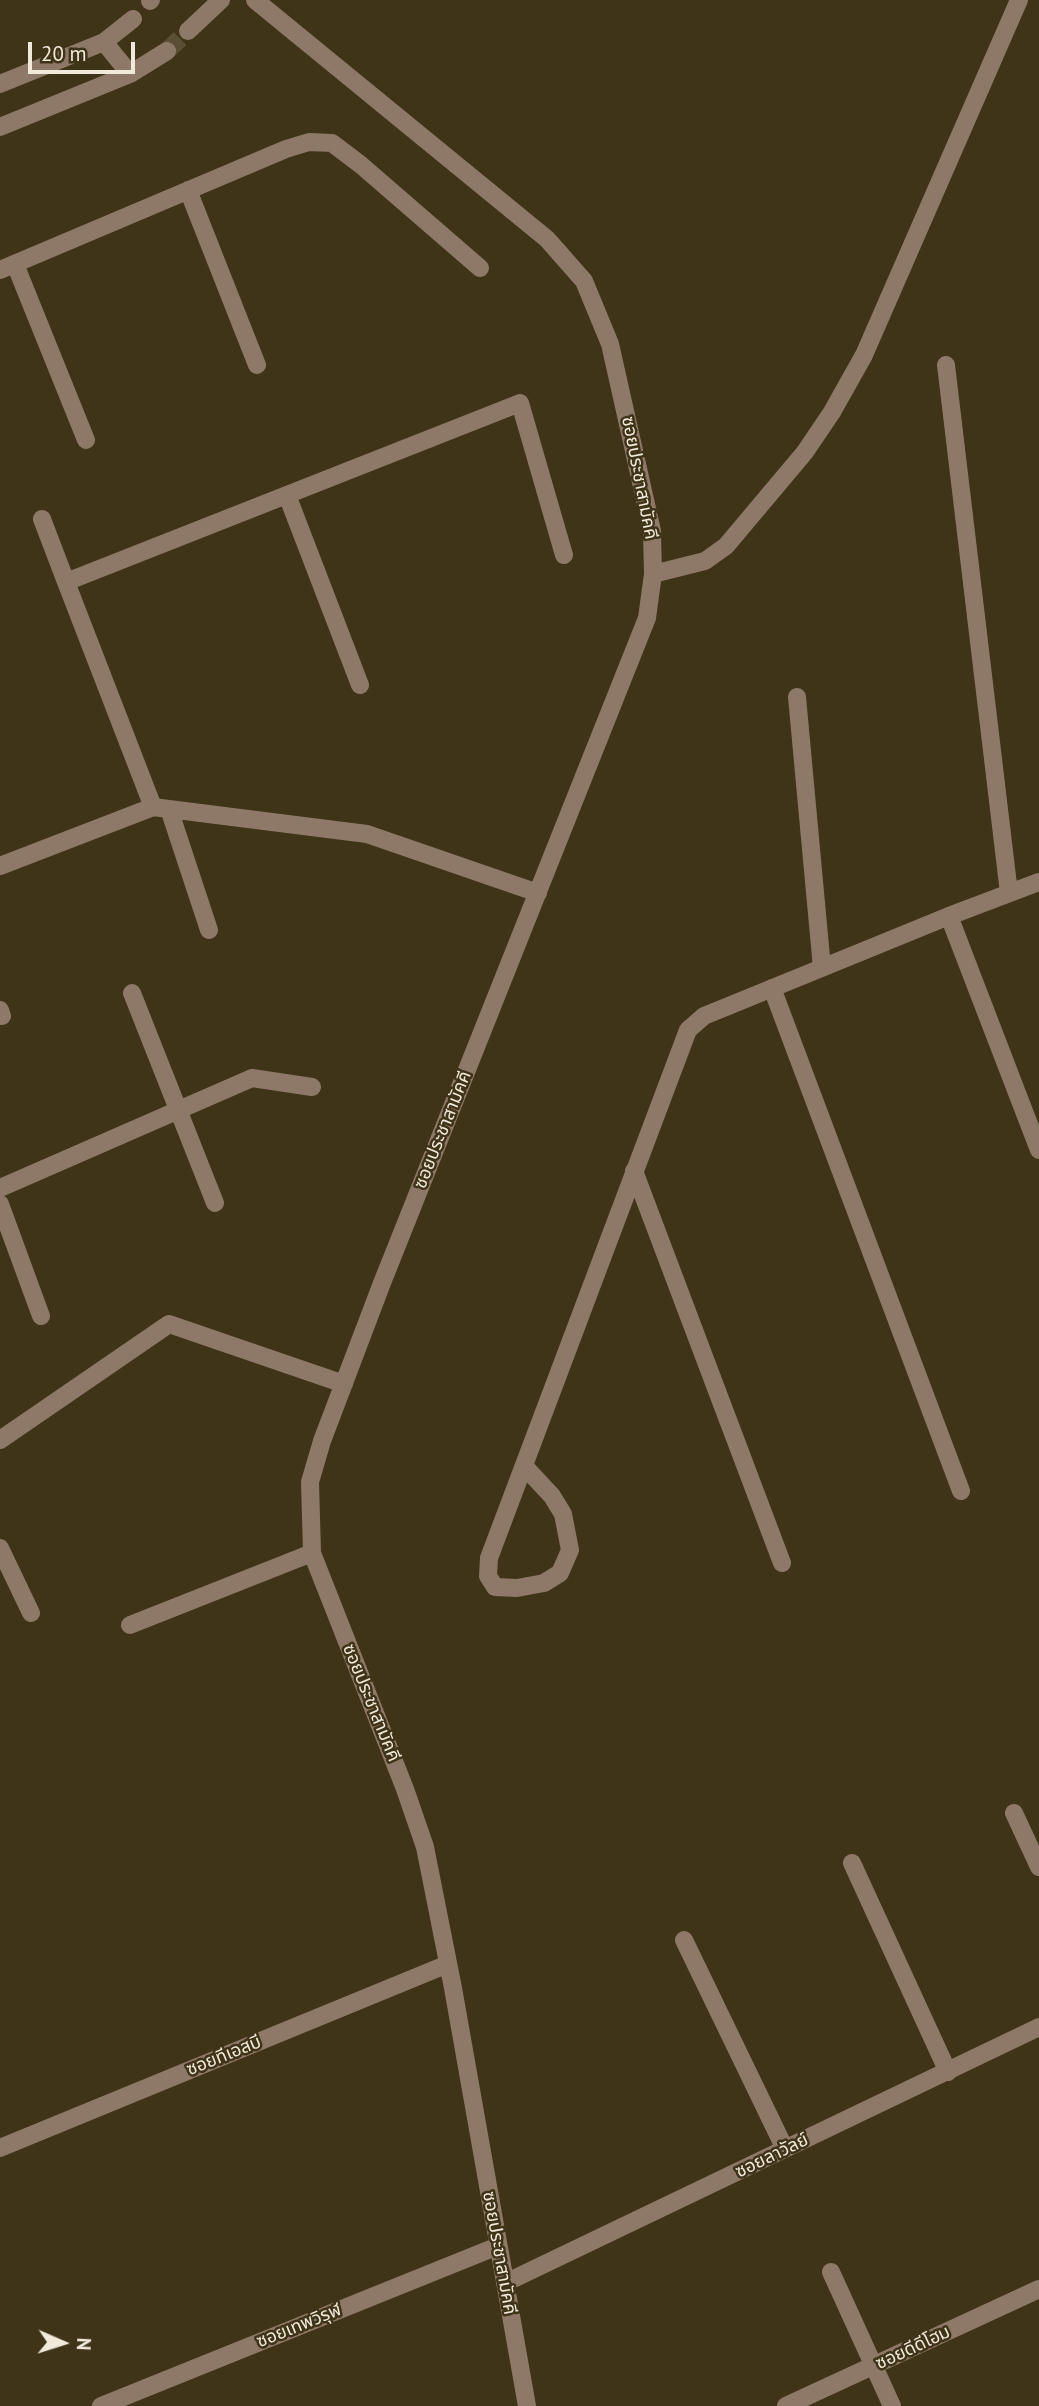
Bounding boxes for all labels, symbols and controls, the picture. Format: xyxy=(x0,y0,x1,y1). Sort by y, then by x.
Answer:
scale bar xyxy=(32,28,138,72)
text: 20 m xyxy=(41,40,87,67)
street label: ซอยประชาสามัคคี xyxy=(616,415,662,541)
street label: ซอยประชาสามัคคี xyxy=(410,1068,476,1192)
street label: ซอยประชาสามัคคี xyxy=(338,1641,404,1765)
street label: ซอยทีเอสบี xyxy=(184,2031,264,2081)
street label: ซอยลาวัลย์ xyxy=(732,2129,812,2183)
street label: ซอยประชาสามัคคี xyxy=(478,2190,520,2316)
street label: ซอยเทพวิรุฬ xyxy=(253,2299,345,2353)
north arrow xyxy=(28,2308,98,2378)
street label: ซอยดีดีโฮม xyxy=(872,2321,954,2375)
text: N xyxy=(72,2337,96,2351)

